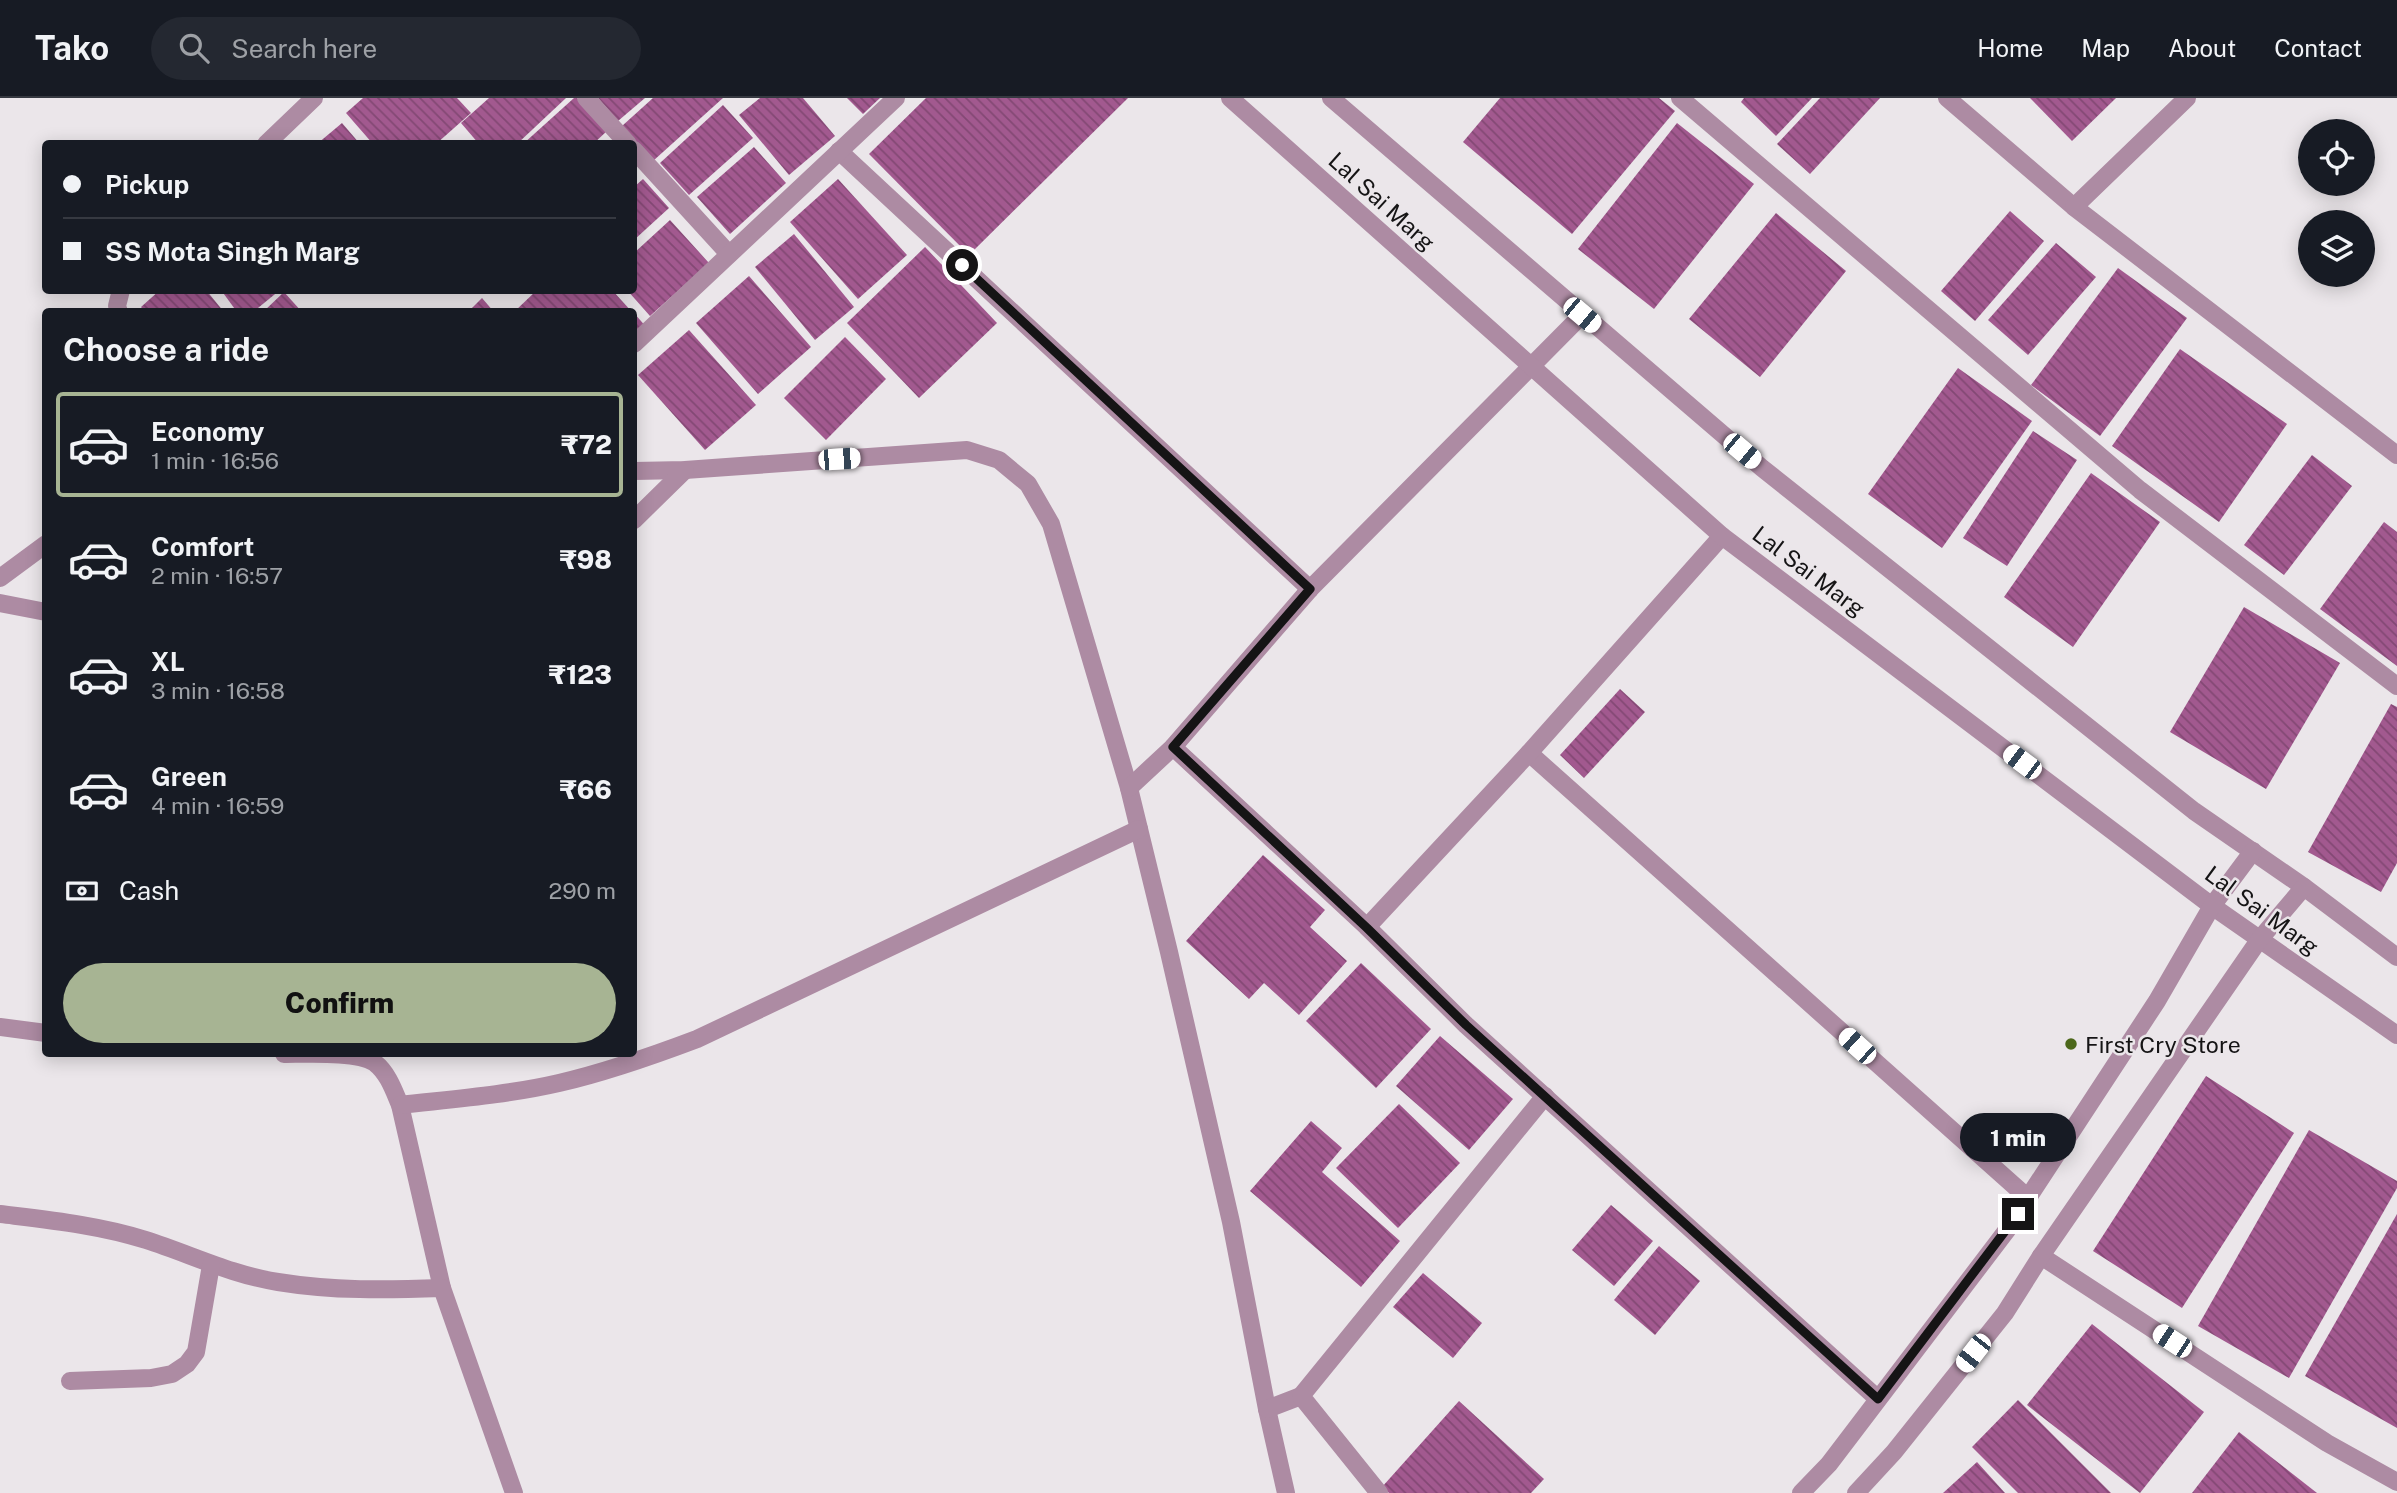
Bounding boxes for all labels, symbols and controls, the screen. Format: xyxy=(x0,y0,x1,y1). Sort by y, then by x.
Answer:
search box xyxy=(151,17,641,80)
text: Tako xyxy=(35,29,109,67)
icon: search xyxy=(175,29,213,67)
text: Search here xyxy=(231,33,377,64)
text: Home xyxy=(1977,34,2043,62)
text: Map xyxy=(2081,34,2130,62)
text: About xyxy=(2168,34,2236,62)
text: Contact xyxy=(2274,34,2362,62)
map controls xyxy=(2298,119,2375,287)
button: locate xyxy=(2298,119,2375,196)
street label: Lal Sai Marg xyxy=(1323,146,1441,256)
text: Pickup xyxy=(105,169,189,200)
button: layers xyxy=(2298,210,2375,287)
text: SS Mota Singh Marg xyxy=(105,236,360,267)
route start xyxy=(946,249,978,281)
car xyxy=(1560,293,1605,337)
text: Choose a ride xyxy=(63,331,269,368)
icon: car xyxy=(67,413,130,476)
text: Economy xyxy=(151,416,264,447)
text: ₹72 xyxy=(561,429,612,460)
car xyxy=(1720,429,1765,473)
text: 1 min · 16:56 xyxy=(151,447,279,474)
car xyxy=(818,447,861,471)
street label: Lal Sai Marg xyxy=(1748,520,1870,622)
icon: car xyxy=(67,528,130,591)
text: Comfort xyxy=(151,531,254,562)
text: ₹98 xyxy=(559,544,612,575)
text: 2 min · 16:57 xyxy=(151,562,283,589)
icon: car xyxy=(67,643,130,706)
text: XL xyxy=(151,646,185,677)
text: ₹123 xyxy=(549,659,612,690)
text: 3 min · 16:58 xyxy=(151,677,285,704)
car xyxy=(1999,741,2046,783)
icon: car xyxy=(67,758,130,821)
text: Green xyxy=(151,761,227,792)
text: ₹66 xyxy=(559,774,612,805)
text: 4 min · 16:59 xyxy=(151,792,284,819)
street label: Lal Sai Marg xyxy=(2200,860,2324,960)
icon: cash xyxy=(63,872,101,910)
text: Cash xyxy=(119,875,179,906)
text: 290 m xyxy=(549,877,616,904)
button: Confirm xyxy=(63,963,616,1043)
car xyxy=(1835,1024,1880,1068)
place label: First Cry Store xyxy=(2085,1031,2241,1058)
marker: First Cry Store xyxy=(2063,1036,2079,1052)
callout: 1 min xyxy=(1960,1112,2076,1162)
text: 1 min xyxy=(1990,1124,2046,1151)
route end xyxy=(2002,1198,2034,1230)
car xyxy=(2149,1321,2196,1361)
car xyxy=(1952,1330,1995,1376)

